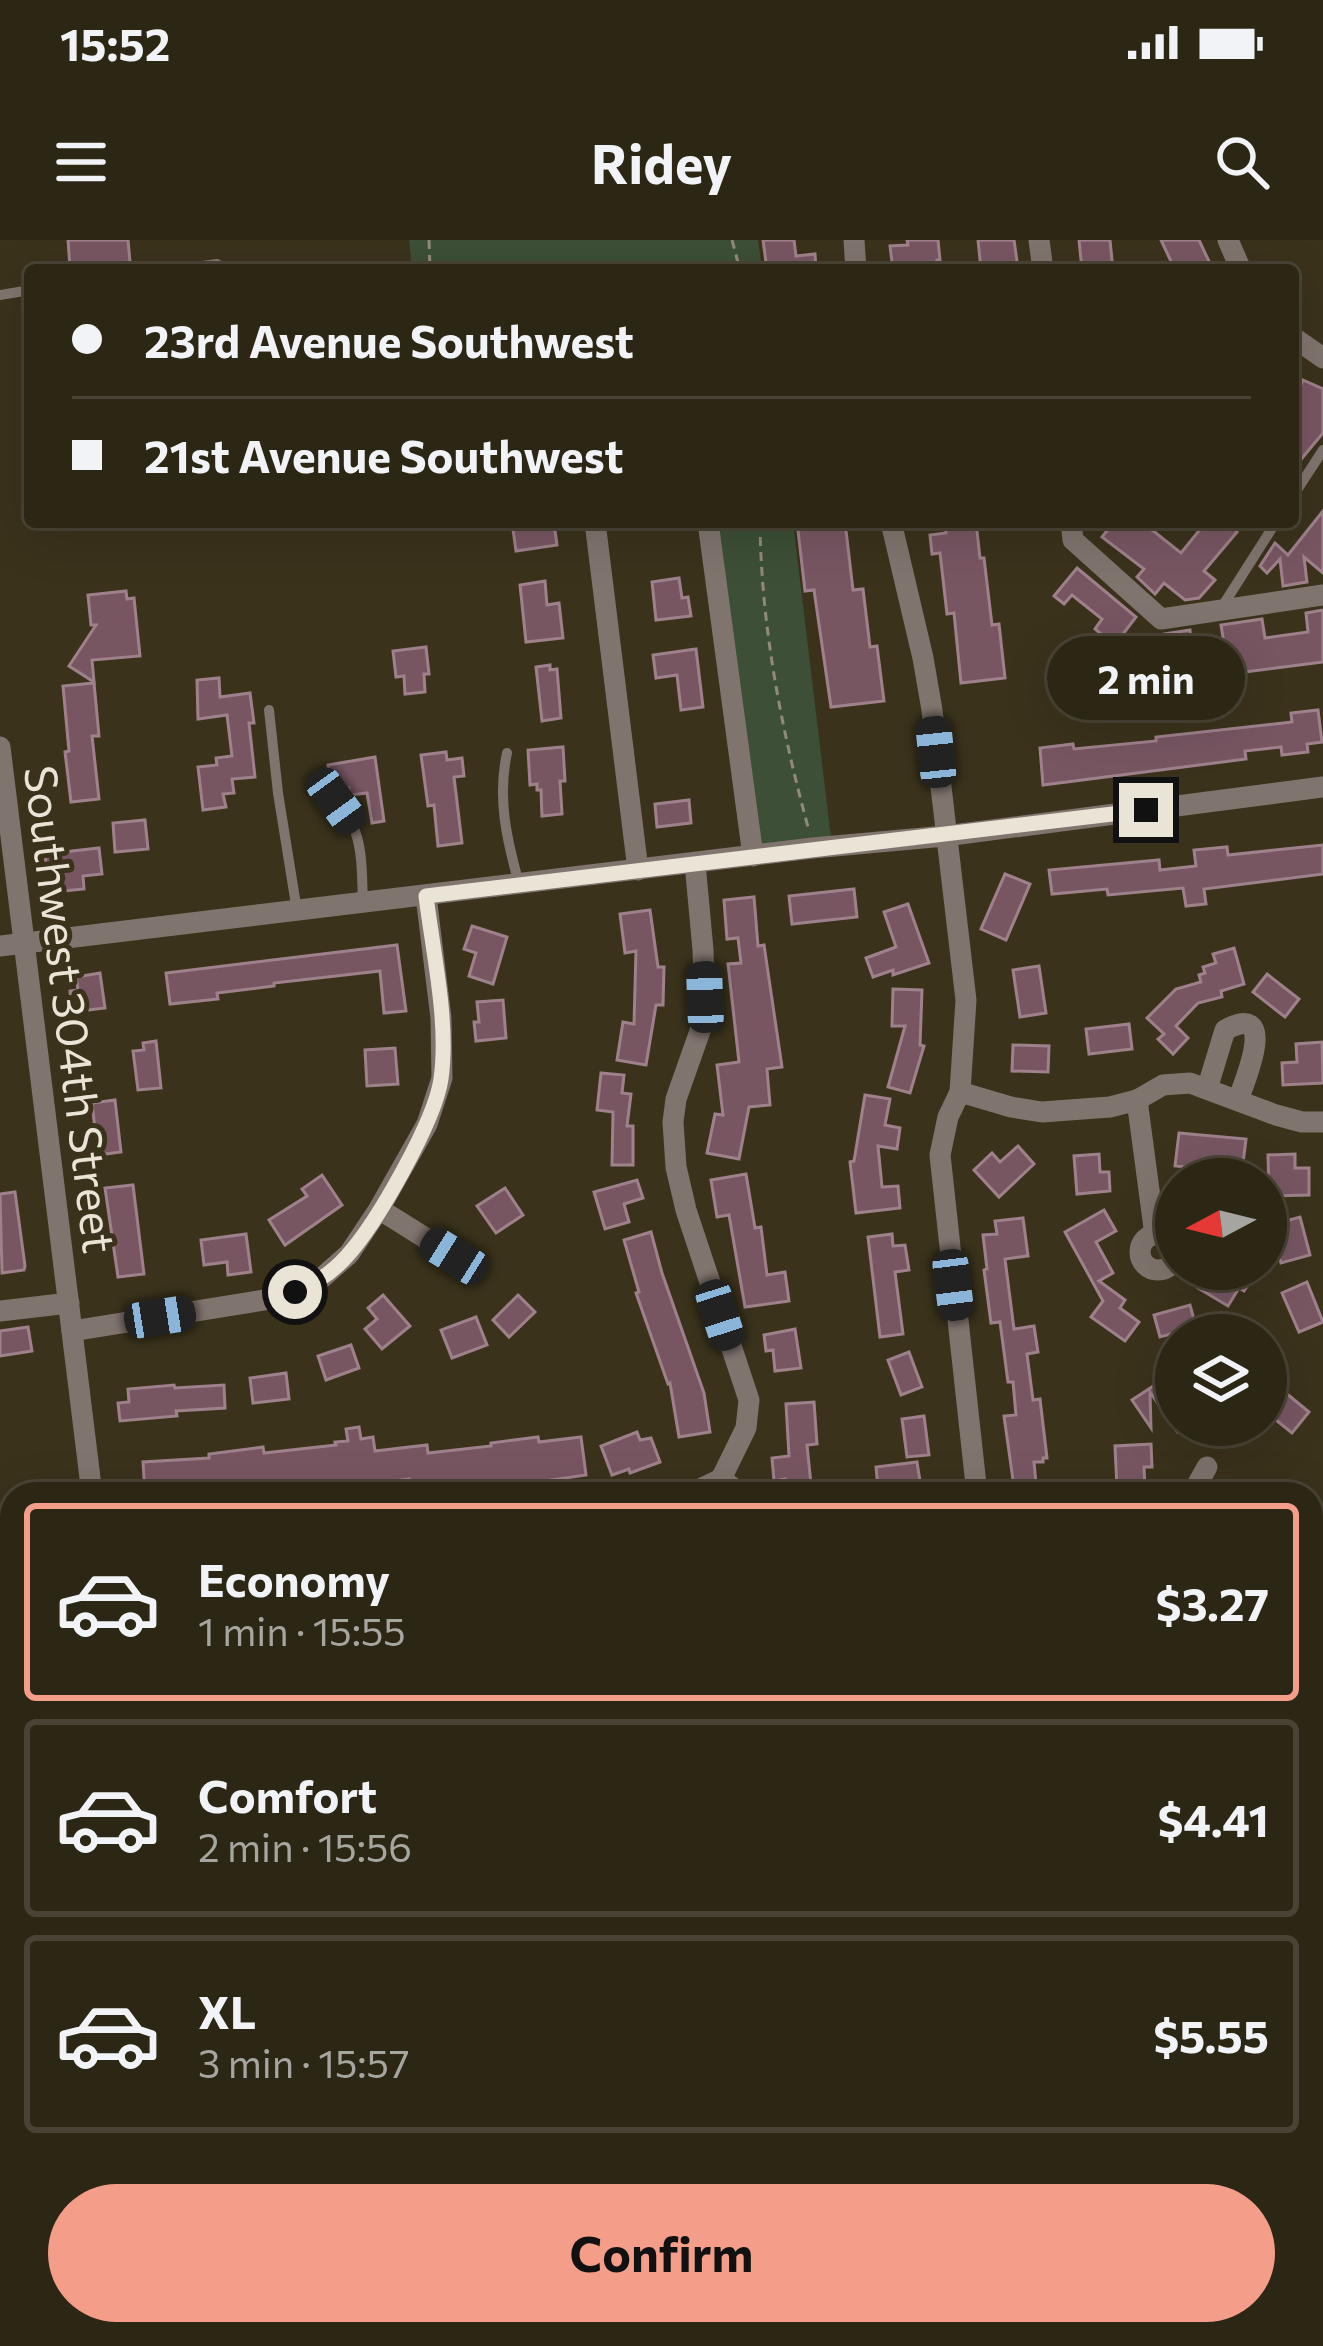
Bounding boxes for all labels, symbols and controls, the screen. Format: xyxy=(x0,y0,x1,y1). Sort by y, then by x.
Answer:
text: 15:52 xyxy=(60,15,170,70)
icon: menu xyxy=(48,129,114,195)
text: Ridey xyxy=(591,129,732,195)
icon: search xyxy=(1209,129,1275,195)
text: 23rd Avenue Southwest xyxy=(144,312,634,367)
text: 21st Avenue Southwest xyxy=(144,427,623,482)
callout: 2 min xyxy=(1047,636,1245,720)
text: 2 min xyxy=(1097,654,1195,702)
car xyxy=(914,714,958,790)
car xyxy=(300,761,372,841)
street label: Southwest 304th Street xyxy=(15,762,129,1256)
route end xyxy=(1119,783,1173,837)
car xyxy=(686,960,724,1034)
north arrow xyxy=(1155,1158,1287,1290)
map controls xyxy=(1155,1158,1287,1446)
car xyxy=(414,1222,494,1290)
car xyxy=(931,1247,975,1323)
route start xyxy=(268,1265,322,1319)
car xyxy=(692,1275,748,1355)
car xyxy=(122,1294,198,1340)
button: layers xyxy=(1155,1314,1287,1446)
icon: car xyxy=(54,1548,162,1656)
text: Economy xyxy=(198,1551,390,1606)
text: $3.27 xyxy=(1156,1575,1269,1630)
text: 1 min · 15:55 xyxy=(198,1606,406,1654)
icon: car xyxy=(54,1764,162,1872)
text: Comfort xyxy=(198,1767,377,1822)
text: $4.41 xyxy=(1158,1791,1269,1846)
text: 2 min · 15:56 xyxy=(198,1822,412,1870)
icon: car xyxy=(54,1980,162,2088)
text: XL xyxy=(198,1983,256,2038)
text: $5.55 xyxy=(1153,2007,1269,2062)
text: 3 min · 15:57 xyxy=(198,2038,410,2086)
button: Confirm xyxy=(48,2184,1275,2322)

